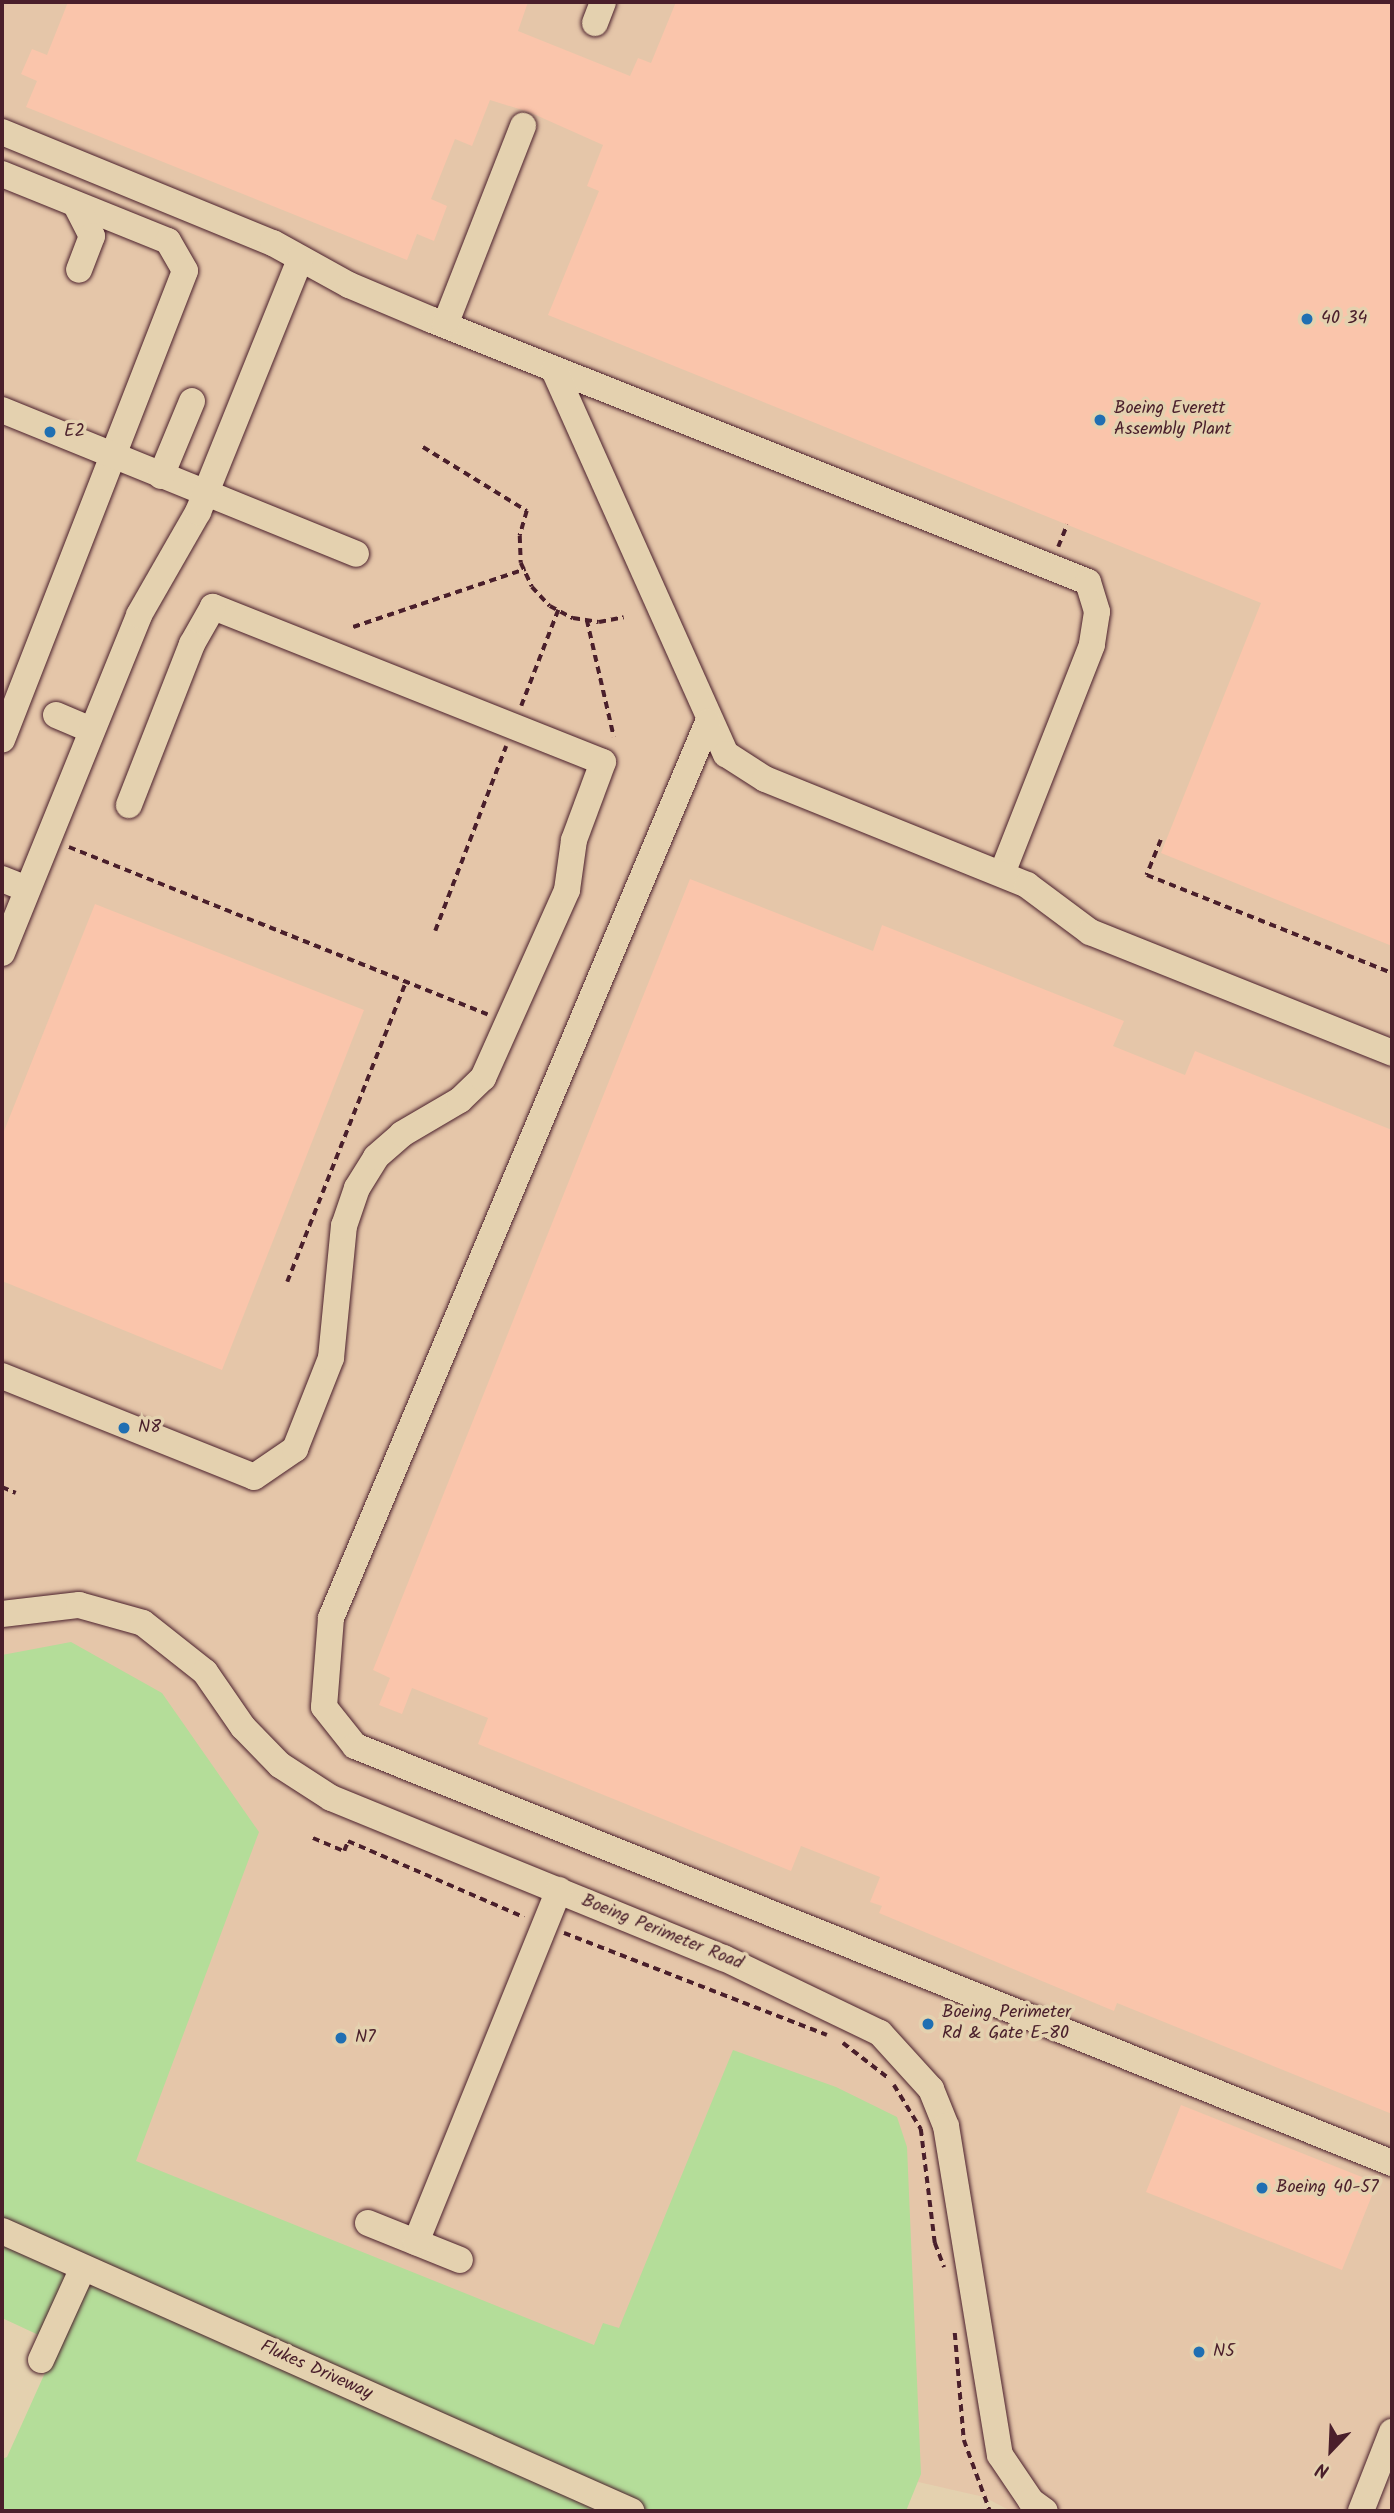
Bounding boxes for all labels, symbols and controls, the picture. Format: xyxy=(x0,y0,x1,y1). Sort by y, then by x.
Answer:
place label: 40 34 xyxy=(1321,308,1367,330)
marker: 40 34 xyxy=(1299,311,1315,327)
place label: Boeing Everett Assembly Plant xyxy=(1114,399,1231,442)
marker: Boeing Everett Assembly Plant xyxy=(1092,412,1108,428)
place label: E2 xyxy=(64,421,85,443)
marker: E2 xyxy=(42,424,58,440)
place label: N8 xyxy=(138,1417,161,1439)
marker: N8 xyxy=(116,1420,132,1436)
street label: Boeing Perimeter Road xyxy=(578,1891,746,1975)
place label: Boeing Perimeter Rd & Gate E-80 xyxy=(942,2003,1071,2046)
marker: Boeing Perimeter Rd & Gate E-80 xyxy=(920,2016,936,2032)
place label: N7 xyxy=(355,2027,375,2049)
marker: N7 xyxy=(333,2030,349,2046)
place label: Boeing 40-57 xyxy=(1276,2177,1379,2199)
marker: Boeing 40-57 xyxy=(1254,2180,1270,2196)
street label: Flukes Driveway xyxy=(257,2337,375,2405)
place label: N5 xyxy=(1213,2341,1235,2363)
marker: N5 xyxy=(1191,2344,1207,2360)
north arrow xyxy=(1296,2415,1366,2485)
text: N xyxy=(1311,2453,1334,2485)

